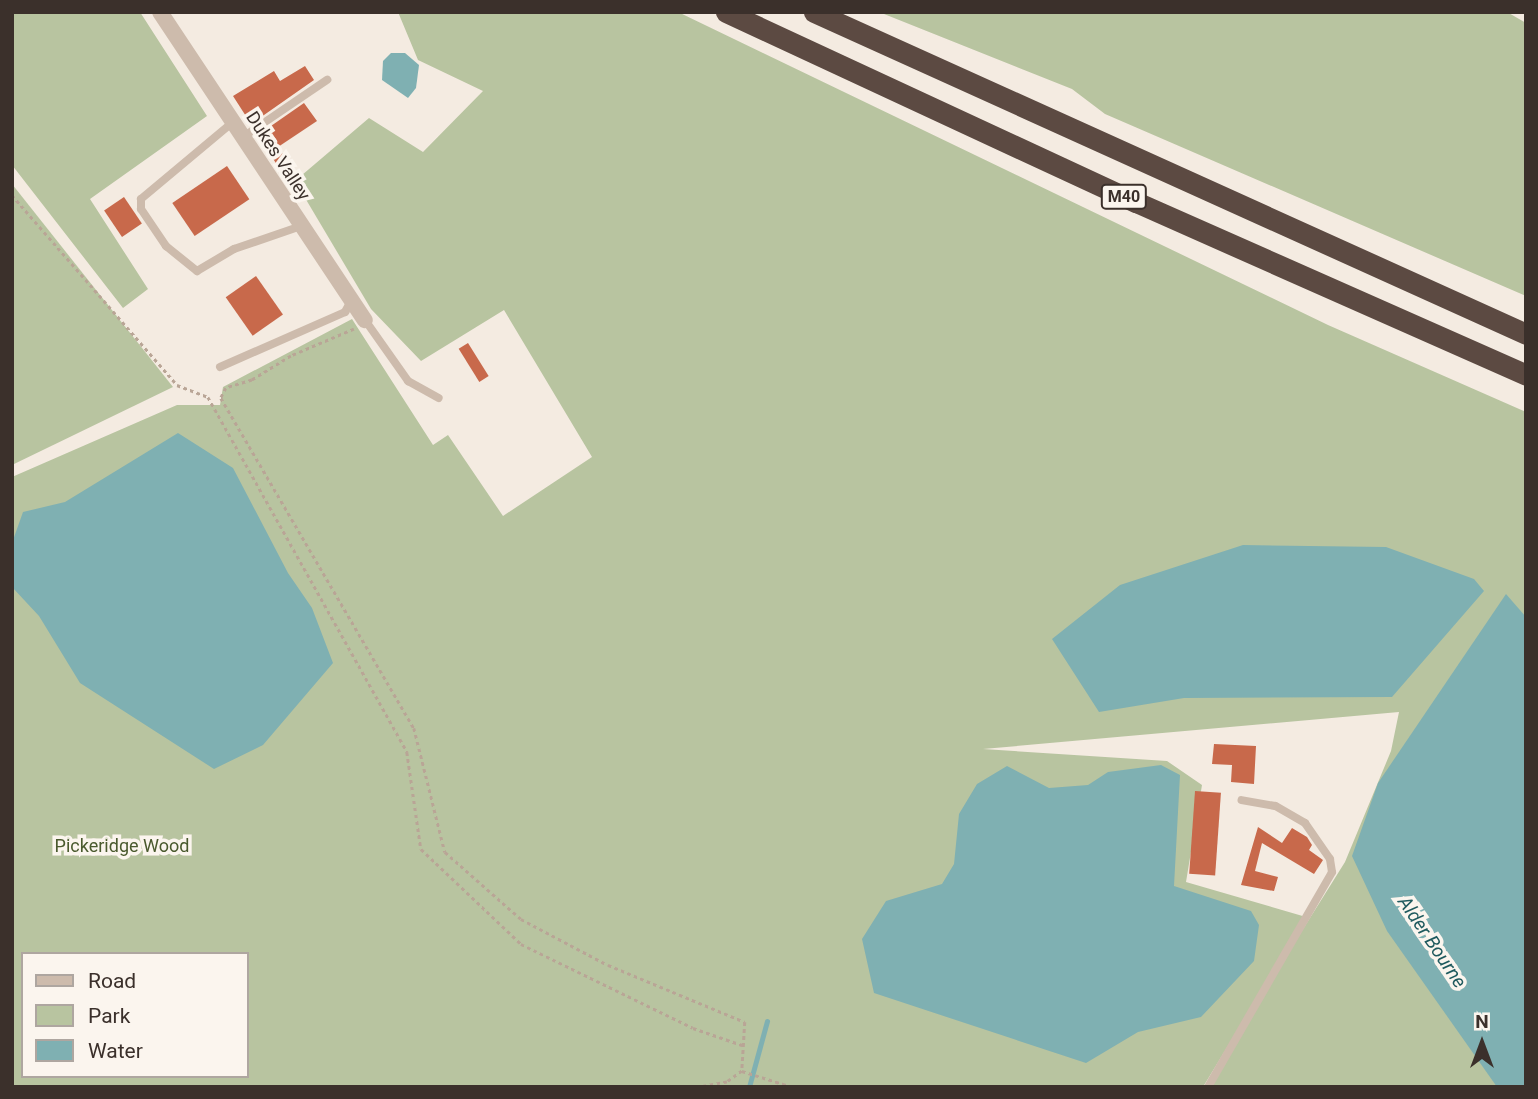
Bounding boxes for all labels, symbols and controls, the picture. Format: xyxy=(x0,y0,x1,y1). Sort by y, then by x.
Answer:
street label: Dukes Valley xyxy=(241,108,315,204)
road number: M40 xyxy=(1100,184,1148,210)
park label: Pickeridge Wood xyxy=(55,835,189,857)
water label: Alder Bourne xyxy=(1393,892,1471,992)
legend xyxy=(21,952,248,1078)
text: Road xyxy=(88,969,136,993)
text: Park xyxy=(88,1004,130,1028)
north arrow xyxy=(1447,1008,1517,1078)
text: N xyxy=(1475,1010,1489,1033)
text: Water xyxy=(88,1039,143,1063)

